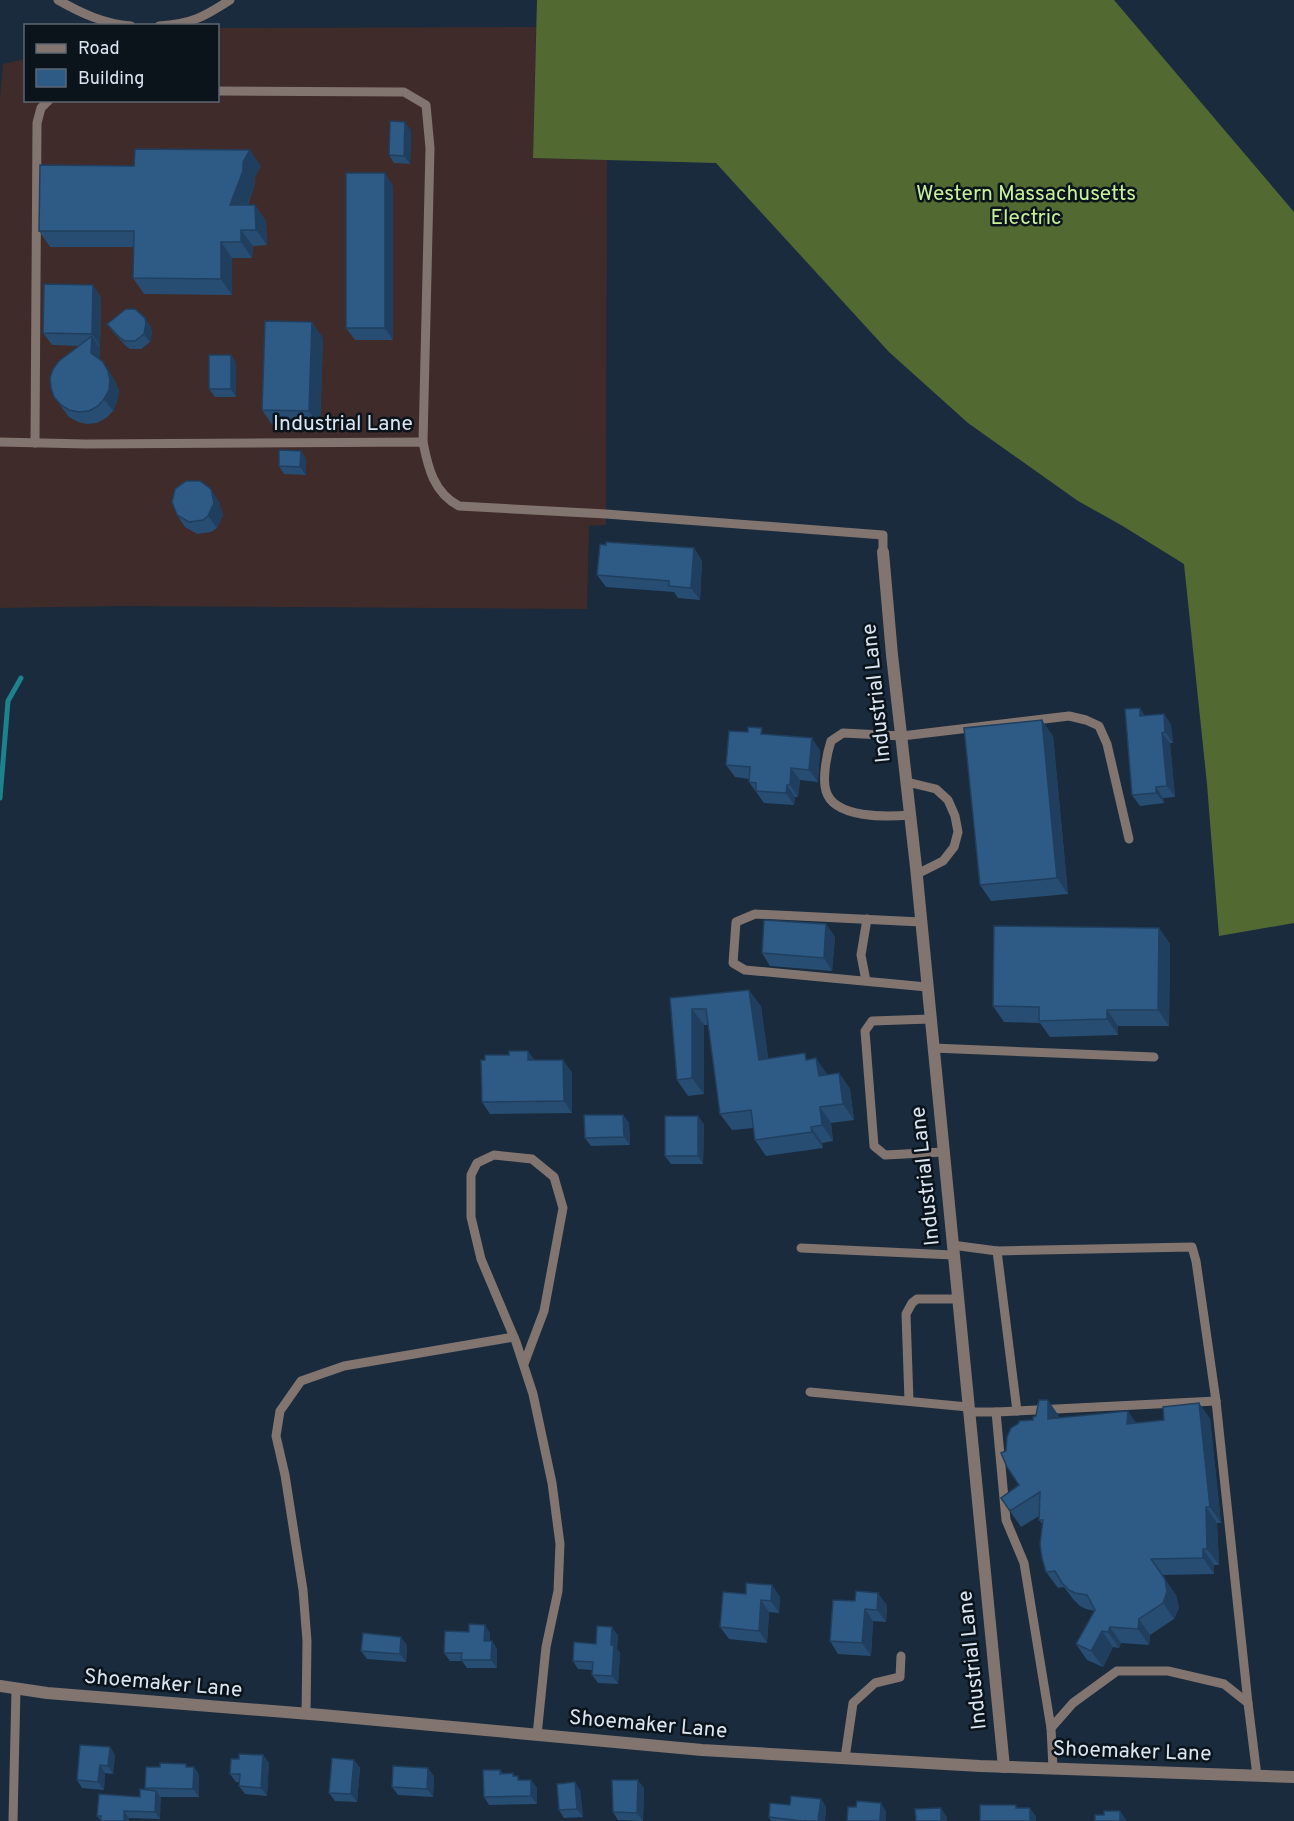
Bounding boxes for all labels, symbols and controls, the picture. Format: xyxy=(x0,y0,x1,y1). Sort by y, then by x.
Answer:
legend xyxy=(24,24,219,102)
text: Road xyxy=(78,38,120,61)
text: Building xyxy=(78,68,144,91)
park label: Western Massachusetts Electric xyxy=(916,181,1136,232)
street label: Industrial Lane xyxy=(273,411,413,438)
street label: Industrial Lane xyxy=(856,622,898,764)
street label: Industrial Lane xyxy=(905,1105,947,1247)
street label: Industrial Lane xyxy=(952,1589,994,1731)
street label: Shoemaker Lane xyxy=(83,1664,243,1704)
street label: Shoemaker Lane xyxy=(568,1705,728,1745)
street label: Shoemaker Lane xyxy=(1052,1736,1212,1768)

